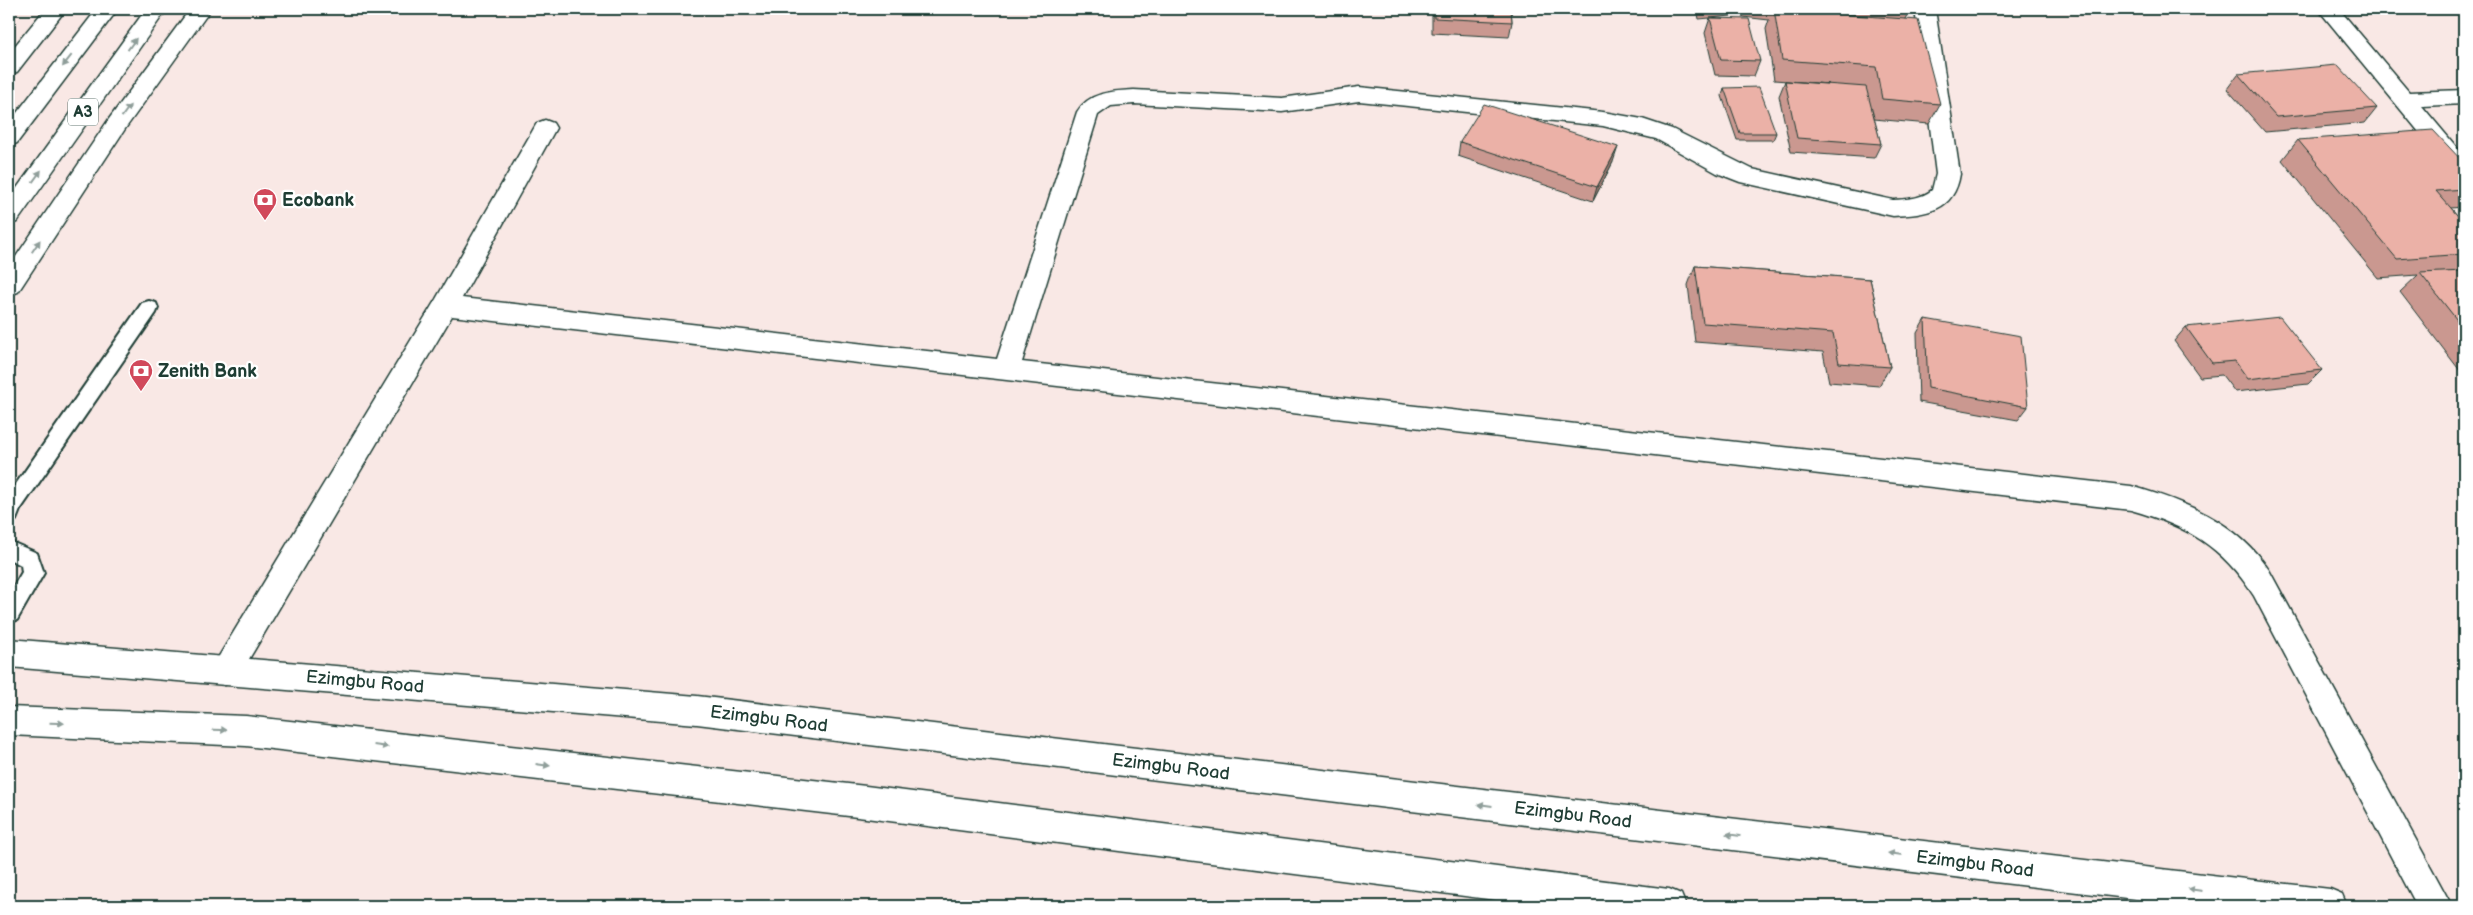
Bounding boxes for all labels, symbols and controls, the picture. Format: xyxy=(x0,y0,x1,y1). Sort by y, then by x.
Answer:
one-way arrow xyxy=(126,38,137,51)
one-way arrow xyxy=(62,54,73,67)
road number: A3 xyxy=(68,98,98,125)
one-way arrow xyxy=(121,105,132,118)
one-way arrow xyxy=(32,169,42,183)
bank icon: Ecobank xyxy=(252,187,278,221)
place label: Ecobank xyxy=(282,190,354,211)
one-way arrow xyxy=(31,239,41,252)
bank icon: Zenith Bank xyxy=(128,358,154,392)
place label: Zenith Bank xyxy=(158,361,257,382)
street label: Ezimgbu Road xyxy=(305,666,425,698)
street label: Ezimgbu Road xyxy=(709,701,829,737)
one-way arrow xyxy=(50,720,66,728)
one-way arrow xyxy=(212,726,228,734)
one-way arrow xyxy=(374,742,390,750)
street label: Ezimgbu Road xyxy=(1111,749,1231,785)
one-way arrow xyxy=(535,761,551,769)
street label: Ezimgbu Road xyxy=(1513,797,1633,833)
one-way arrow xyxy=(1477,801,1493,809)
one-way arrow xyxy=(1725,830,1741,838)
street label: Ezimgbu Road xyxy=(1915,846,2035,882)
one-way arrow xyxy=(1886,850,1902,858)
one-way arrow xyxy=(2187,886,2203,894)

